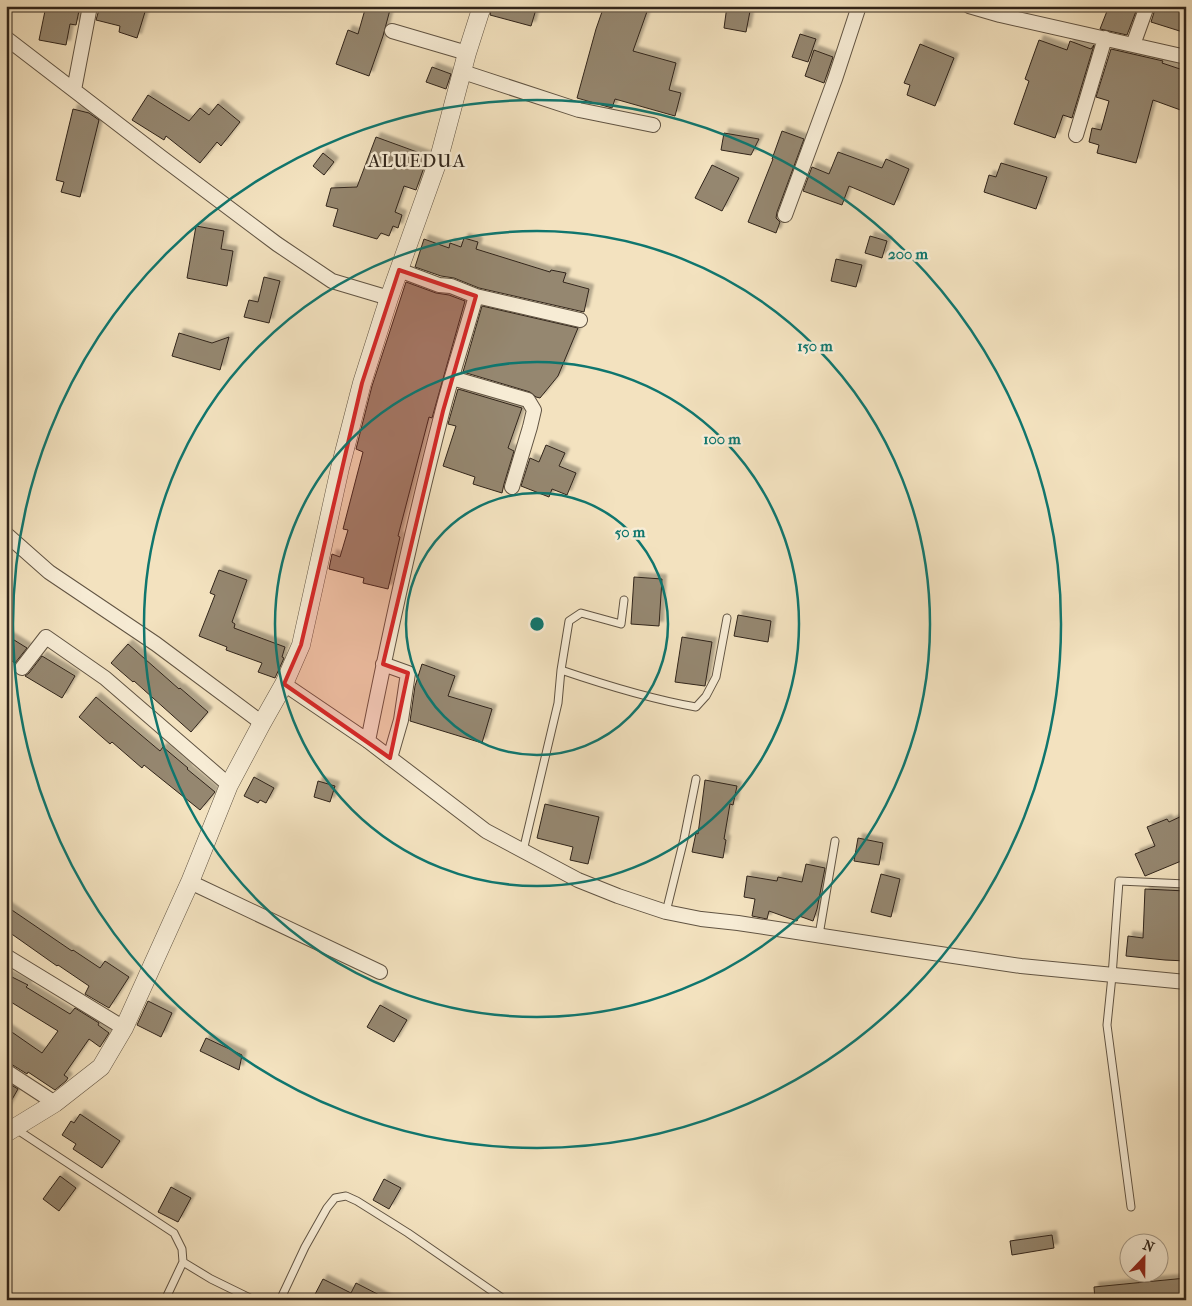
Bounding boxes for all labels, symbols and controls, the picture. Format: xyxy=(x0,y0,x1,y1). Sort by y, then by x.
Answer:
district label: ALUEDUA xyxy=(367,150,466,172)
text: 200 m xyxy=(888,245,928,263)
text: 150 m xyxy=(797,337,833,355)
text: 100 m xyxy=(703,430,741,448)
text: 50 m xyxy=(615,523,646,541)
centre of rings xyxy=(528,615,546,633)
north arrow xyxy=(1120,1234,1170,1284)
text: N xyxy=(1141,1237,1157,1256)

